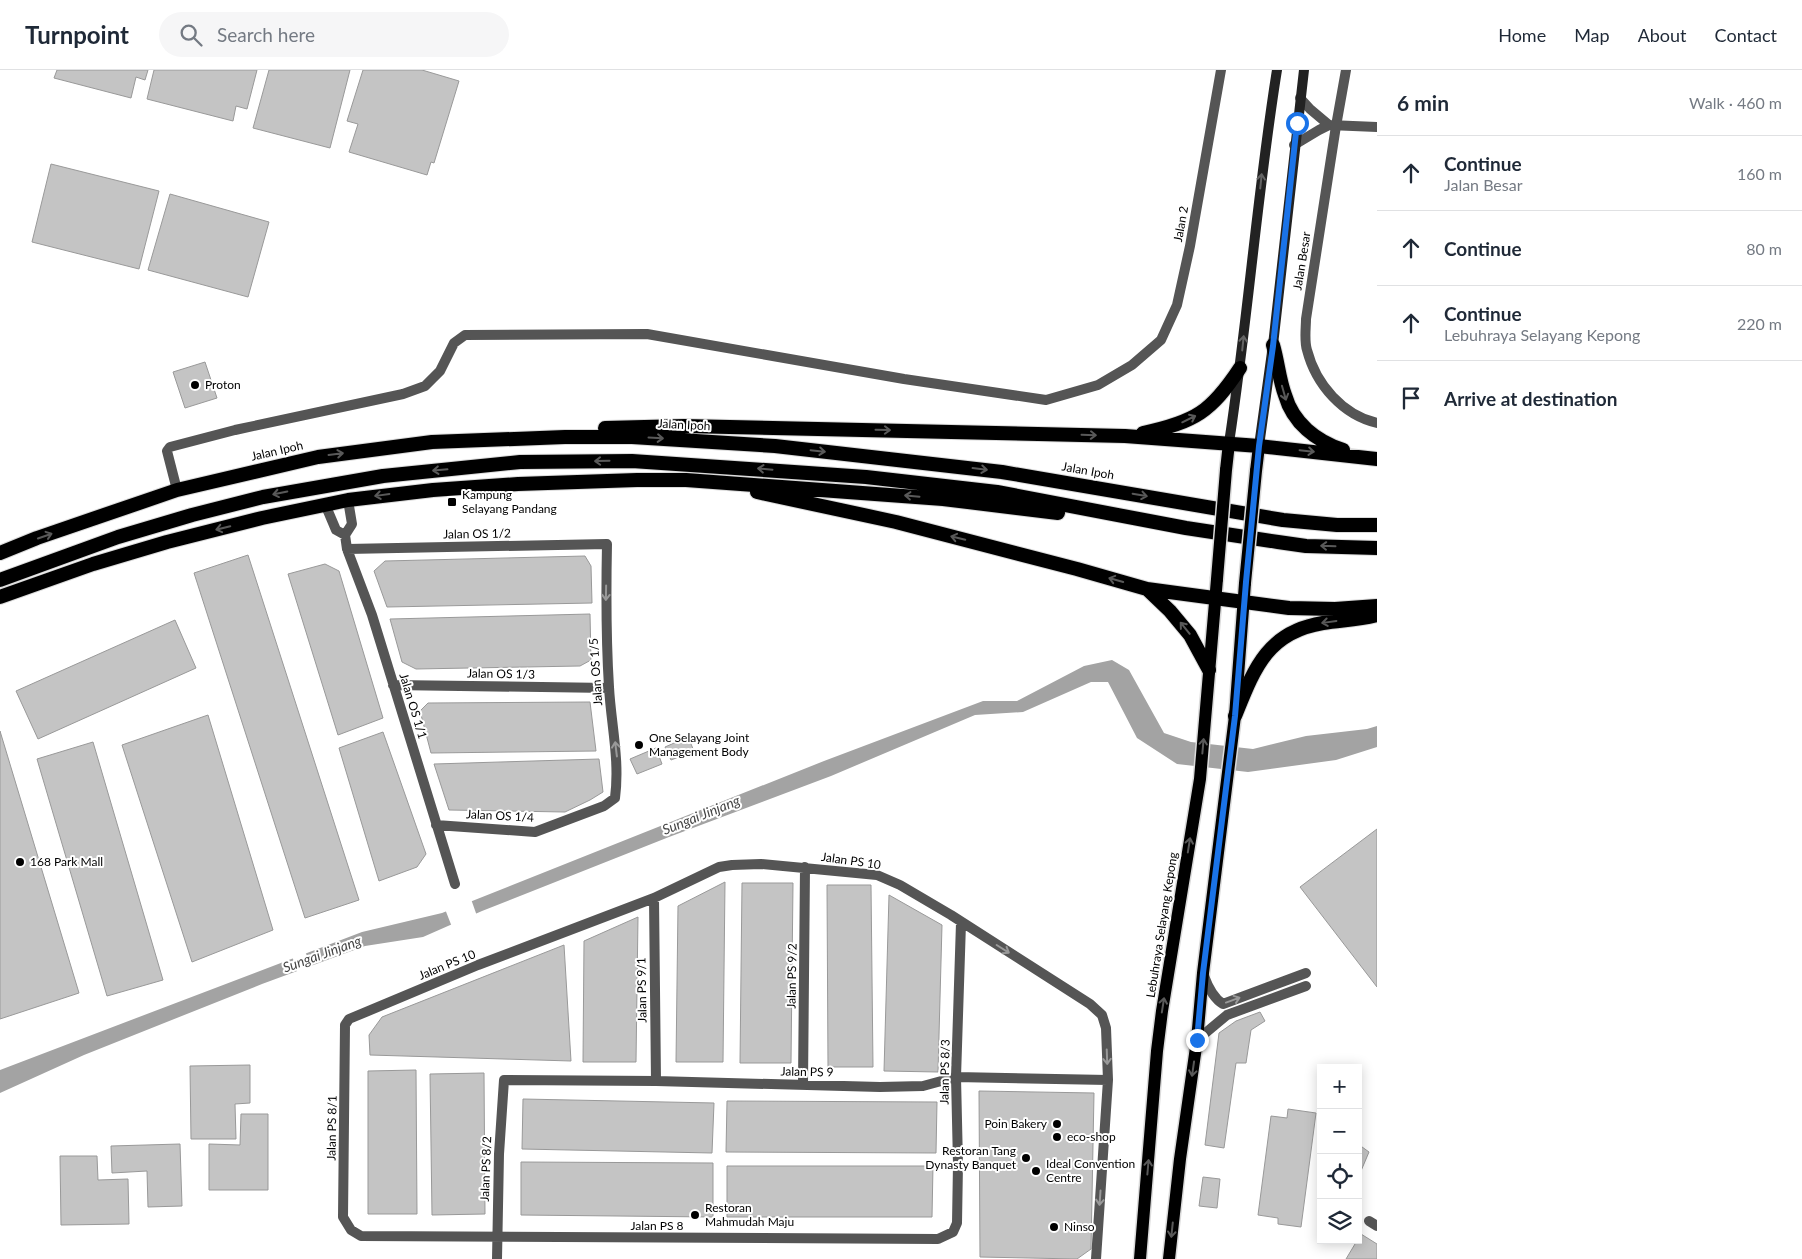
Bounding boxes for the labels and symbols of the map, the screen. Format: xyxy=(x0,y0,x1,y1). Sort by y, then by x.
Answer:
route start xyxy=(1286,112,1309,135)
one-way arrow xyxy=(1256,173,1266,189)
street label: Jalan 2 xyxy=(1170,205,1191,243)
street label: Jalan Besar xyxy=(1289,230,1314,291)
one-way arrow xyxy=(1238,335,1248,351)
place label: Proton xyxy=(205,377,241,392)
marker: Proton xyxy=(189,379,201,391)
one-way arrow xyxy=(1280,384,1290,400)
one-way arrow xyxy=(1181,414,1196,423)
street label: Jalan Ipoh xyxy=(657,416,711,433)
one-way arrow xyxy=(874,425,891,435)
one-way arrow xyxy=(1081,431,1097,440)
one-way arrow xyxy=(648,434,664,443)
street label: Jalan Ipoh xyxy=(249,437,304,464)
one-way arrow xyxy=(810,446,826,456)
one-way arrow xyxy=(1299,446,1315,456)
one-way arrow xyxy=(328,449,344,459)
one-way arrow xyxy=(595,456,611,466)
street label: Jalan Ipoh xyxy=(1061,459,1115,482)
one-way arrow xyxy=(757,464,773,474)
one-way arrow xyxy=(971,464,987,474)
one-way arrow xyxy=(433,465,449,474)
place label: Kampung Selayang Pandang xyxy=(462,487,557,516)
one-way arrow xyxy=(272,489,288,499)
one-way arrow xyxy=(374,490,390,500)
one-way arrow xyxy=(1131,491,1147,501)
one-way arrow xyxy=(904,492,920,501)
marker: Kampung Selayang Pandang xyxy=(446,496,458,508)
one-way arrow xyxy=(216,524,232,533)
street label: Jalan OS 1/2 xyxy=(443,525,511,542)
one-way arrow xyxy=(37,530,53,540)
one-way arrow xyxy=(951,533,967,543)
one-way arrow xyxy=(1321,542,1337,551)
one-way arrow xyxy=(1108,575,1124,584)
one-way arrow xyxy=(601,585,610,601)
one-way arrow xyxy=(1321,617,1337,627)
one-way arrow xyxy=(1179,622,1190,635)
street label: Jalan OS 1/5 xyxy=(586,638,605,706)
street label: Jalan OS 1/3 xyxy=(467,665,535,682)
street label: Jalan OS 1/1 xyxy=(396,671,431,741)
place label: One Selayang Joint Management Body xyxy=(649,730,750,759)
one-way arrow xyxy=(1198,738,1208,754)
marker: One Selayang Joint Management Body xyxy=(633,739,645,751)
one-way arrow xyxy=(611,742,621,758)
water label: Sungai Jinjang xyxy=(659,791,742,838)
street label: Jalan OS 1/4 xyxy=(466,806,534,825)
one-way arrow xyxy=(1185,837,1195,853)
street label: Jalan PS 10 xyxy=(820,849,882,872)
street label: Lebuhraya Selayang Kepong xyxy=(1143,851,1180,999)
place label: 168 Park Mall xyxy=(30,854,103,869)
marker: 168 Park Mall xyxy=(14,856,26,868)
water label: Sungai Jinjang xyxy=(280,931,364,976)
street label: Jalan PS 9/2 xyxy=(783,943,800,1009)
one-way arrow xyxy=(995,944,1009,954)
street label: Jalan PS 10 xyxy=(416,946,478,983)
street label: Jalan PS 9/1 xyxy=(633,957,650,1023)
one-way arrow xyxy=(1225,995,1240,1004)
one-way arrow xyxy=(1158,997,1168,1013)
route end xyxy=(1186,1029,1209,1052)
street label: Jalan PS 8/3 xyxy=(936,1039,953,1105)
one-way arrow xyxy=(1103,1049,1112,1065)
one-way arrow xyxy=(1188,1061,1198,1077)
street label: Jalan PS 9 xyxy=(780,1064,834,1079)
street label: Jalan PS 8/1 xyxy=(323,1095,340,1161)
place label: Poin Bakery xyxy=(984,1116,1048,1131)
marker: Poin Bakery xyxy=(1051,1118,1063,1130)
place label: eco-shop xyxy=(1067,1129,1116,1144)
marker: eco-shop xyxy=(1051,1131,1063,1143)
street label: Jalan PS 8/2 xyxy=(477,1136,494,1202)
place label: Restoran Tang Dynasty Banquet xyxy=(925,1143,1017,1172)
marker: Restoran Tang Dynasty Banquet xyxy=(1020,1152,1032,1164)
place label: Ideal Convention Centre xyxy=(1046,1156,1135,1185)
one-way arrow xyxy=(1143,1159,1153,1175)
marker: Ideal Convention Centre xyxy=(1030,1165,1042,1177)
one-way arrow xyxy=(1096,1190,1105,1206)
place label: Restoran Mahmudah Maju xyxy=(705,1200,794,1229)
marker: Restoran Mahmudah Maju xyxy=(689,1209,701,1221)
street label: Jalan PS 8 xyxy=(630,1218,684,1233)
place label: Ninso xyxy=(1064,1219,1095,1234)
marker: Ninso xyxy=(1048,1221,1060,1233)
one-way arrow xyxy=(1168,1222,1177,1238)

